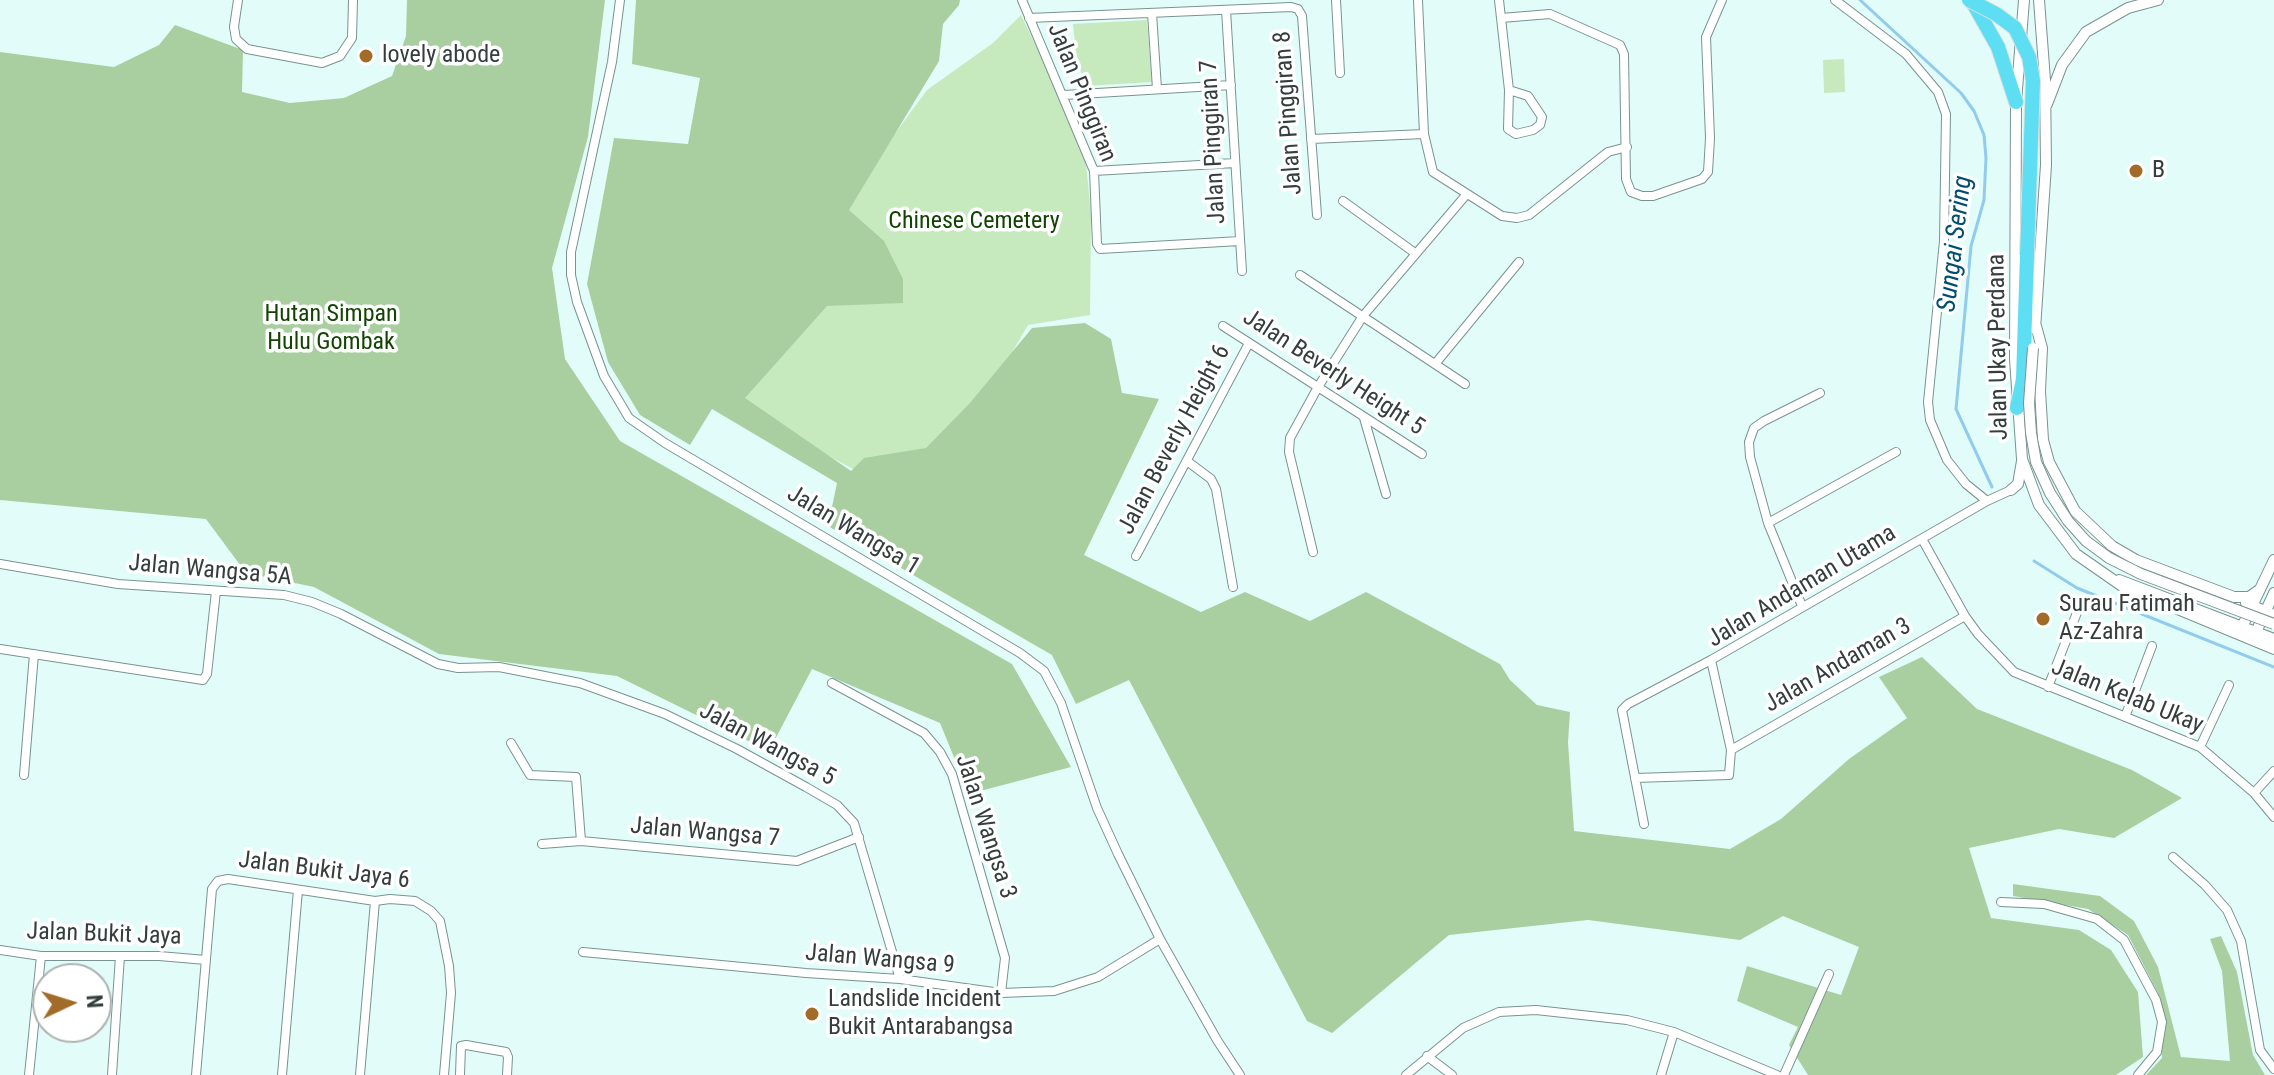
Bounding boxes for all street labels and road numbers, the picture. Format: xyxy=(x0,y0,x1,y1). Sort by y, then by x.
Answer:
street label: Jalan Pinggiran xyxy=(1040,20,1122,166)
street label: Jalan Pinggiran 8 xyxy=(1269,30,1309,196)
street label: Jalan Pinggiran 7 xyxy=(1195,59,1233,225)
street label: Jalan Ukay Perdana xyxy=(1983,254,2015,440)
street label: Jalan Beverly Height 5 xyxy=(1237,304,1429,442)
street label: Jalan Beverly Height 6 xyxy=(1113,340,1237,540)
street label: Jalan Wangsa 1 xyxy=(781,480,925,582)
street label: Jalan Andaman Utama xyxy=(1703,519,1901,655)
street label: Jalan Wangsa 5A xyxy=(127,550,293,592)
street label: Jalan Andaman 3 xyxy=(1760,612,1916,720)
street label: Jalan Kelab Ukay xyxy=(2047,653,2207,741)
street label: Jalan Wangsa 5 xyxy=(694,697,840,793)
street label: Jalan Wangsa 3 xyxy=(948,751,1022,903)
street label: Jalan Wangsa 7 xyxy=(629,812,781,854)
street label: Jalan Bukit Jaya 6 xyxy=(237,846,411,896)
street label: Jalan Bukit Jaya xyxy=(26,918,182,952)
street label: Jalan Wangsa 9 xyxy=(804,939,956,981)

